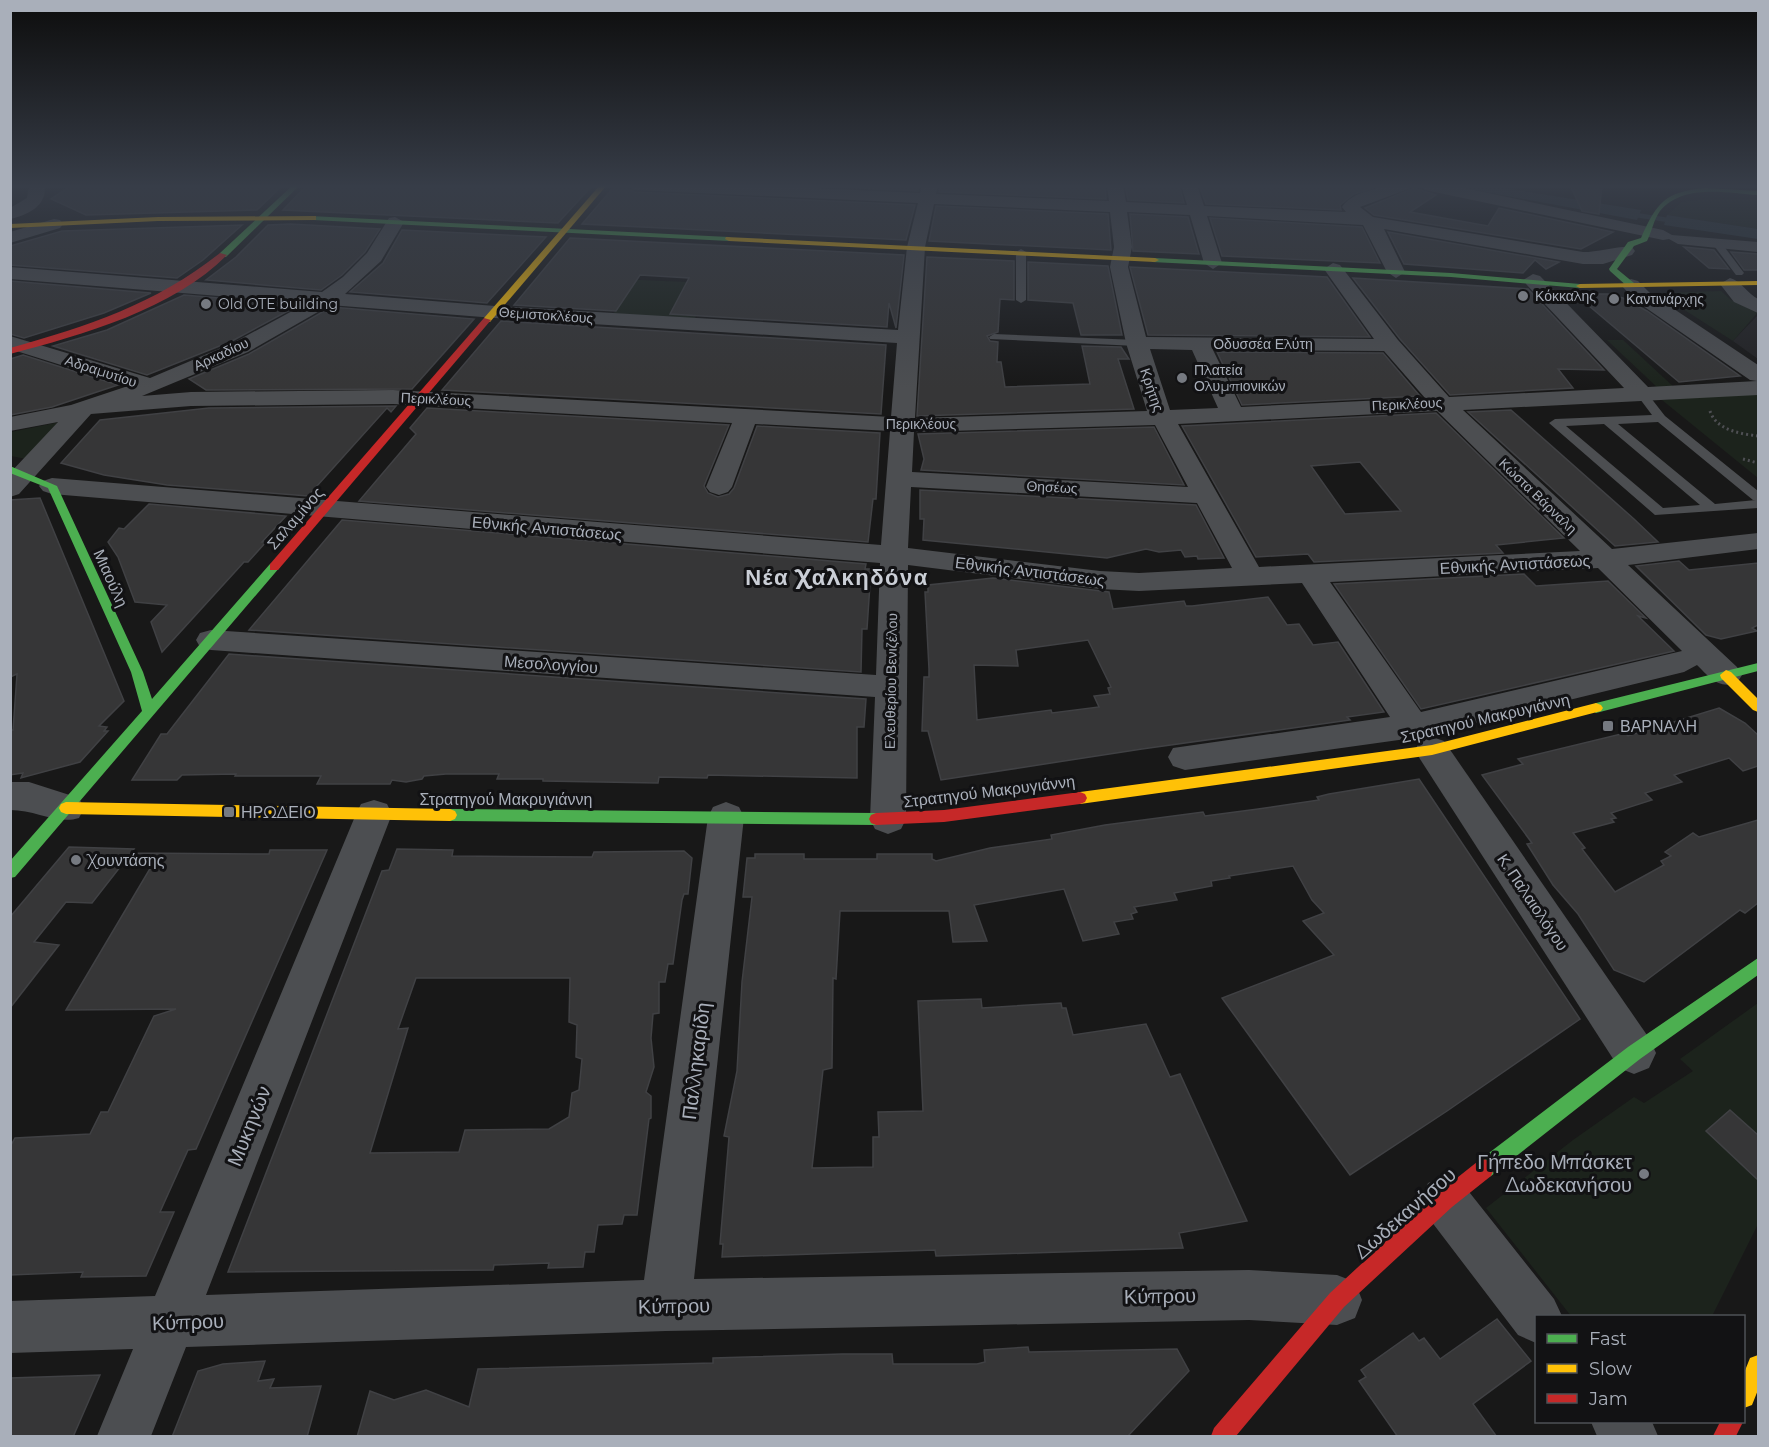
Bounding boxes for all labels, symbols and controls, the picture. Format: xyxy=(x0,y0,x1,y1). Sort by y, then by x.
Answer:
place label: Κόκκαλης xyxy=(1535,287,1596,305)
marker: Κόκκαλης xyxy=(1516,289,1530,303)
place label: Καντινάρχης xyxy=(1626,290,1704,308)
marker: Καντινάρχης xyxy=(1607,292,1621,306)
place label: Old OTE building xyxy=(218,295,338,313)
marker: Old OTE building xyxy=(199,297,213,311)
street label: Θεμιστοκλέους xyxy=(498,303,594,327)
street label: Αρκαδίου xyxy=(191,333,251,375)
street label: Οδυσσέα Ελύτη xyxy=(1213,335,1313,353)
street label: Αδραμυτίου xyxy=(63,351,139,391)
place label: Πλατεία Ολυμπιονικών xyxy=(1194,361,1286,395)
street label: Κρήτης xyxy=(1136,366,1168,415)
marker: Πλατεία Ολυμπιονικών xyxy=(1175,371,1189,385)
street label: Περικλέους xyxy=(400,388,472,410)
street label: Περικλέους xyxy=(1371,393,1443,415)
street label: Περικλέους xyxy=(886,415,956,433)
street label: Κώστα Βάρναλη xyxy=(1495,454,1581,538)
street label: Θησέως xyxy=(1026,477,1078,497)
street label: Σαλαμίνος xyxy=(263,483,328,553)
street label: Εθνικής Αντιστάσεως xyxy=(471,512,623,545)
street label: Μιαούλη xyxy=(89,546,132,610)
street label: Εθνικής Αντιστάσεως xyxy=(1439,551,1591,578)
street label: Εθνικής Αντιστάσεως xyxy=(954,553,1106,590)
district label: Νέα Χαλκηδόνα xyxy=(745,564,929,591)
street label: Ελευθερίου Βενιζέλου xyxy=(881,613,901,749)
street label: Μεσολογγίου xyxy=(503,652,599,677)
street label: Στρατηγού Μακρυγιάννη xyxy=(1399,690,1572,747)
place label: ΒΑΡΝΑΛΗ xyxy=(1620,717,1697,736)
marker: ΒΑΡΝΑΛΗ xyxy=(1601,719,1615,733)
street label: Στρατηγού Μακρυγιάννη xyxy=(902,772,1076,811)
street label: Στρατηγού Μακρυγιάννη xyxy=(420,790,593,809)
place label: ΗΡΩΔΕΙΟ xyxy=(241,803,316,822)
marker: ΗΡΩΔΕΙΟ xyxy=(222,805,236,819)
street label: Κ. Παλαιολόγου xyxy=(1493,850,1572,954)
place label: Χουντάσης xyxy=(86,851,165,870)
marker: Χουντάσης xyxy=(69,853,83,867)
street label: Παλληκαρίδη xyxy=(677,1001,715,1121)
street label: Μυκηνών xyxy=(222,1082,276,1170)
place label: Γήπεδο Μπάσκετ Δωδεκανήσου xyxy=(1477,1150,1632,1197)
street label: Δωδεκανήσου xyxy=(1349,1162,1461,1264)
marker: Γήπεδο Μπάσκετ Δωδεκανήσου xyxy=(1637,1167,1651,1181)
street label: Κύπρου xyxy=(1124,1283,1196,1309)
street label: Κύπρου xyxy=(638,1293,710,1319)
street label: Κύπρου xyxy=(152,1309,224,1335)
legend xyxy=(1535,1315,1745,1423)
text: Fast xyxy=(1589,1328,1627,1350)
text: Slow xyxy=(1589,1358,1632,1380)
text: Jam xyxy=(1588,1388,1628,1410)

